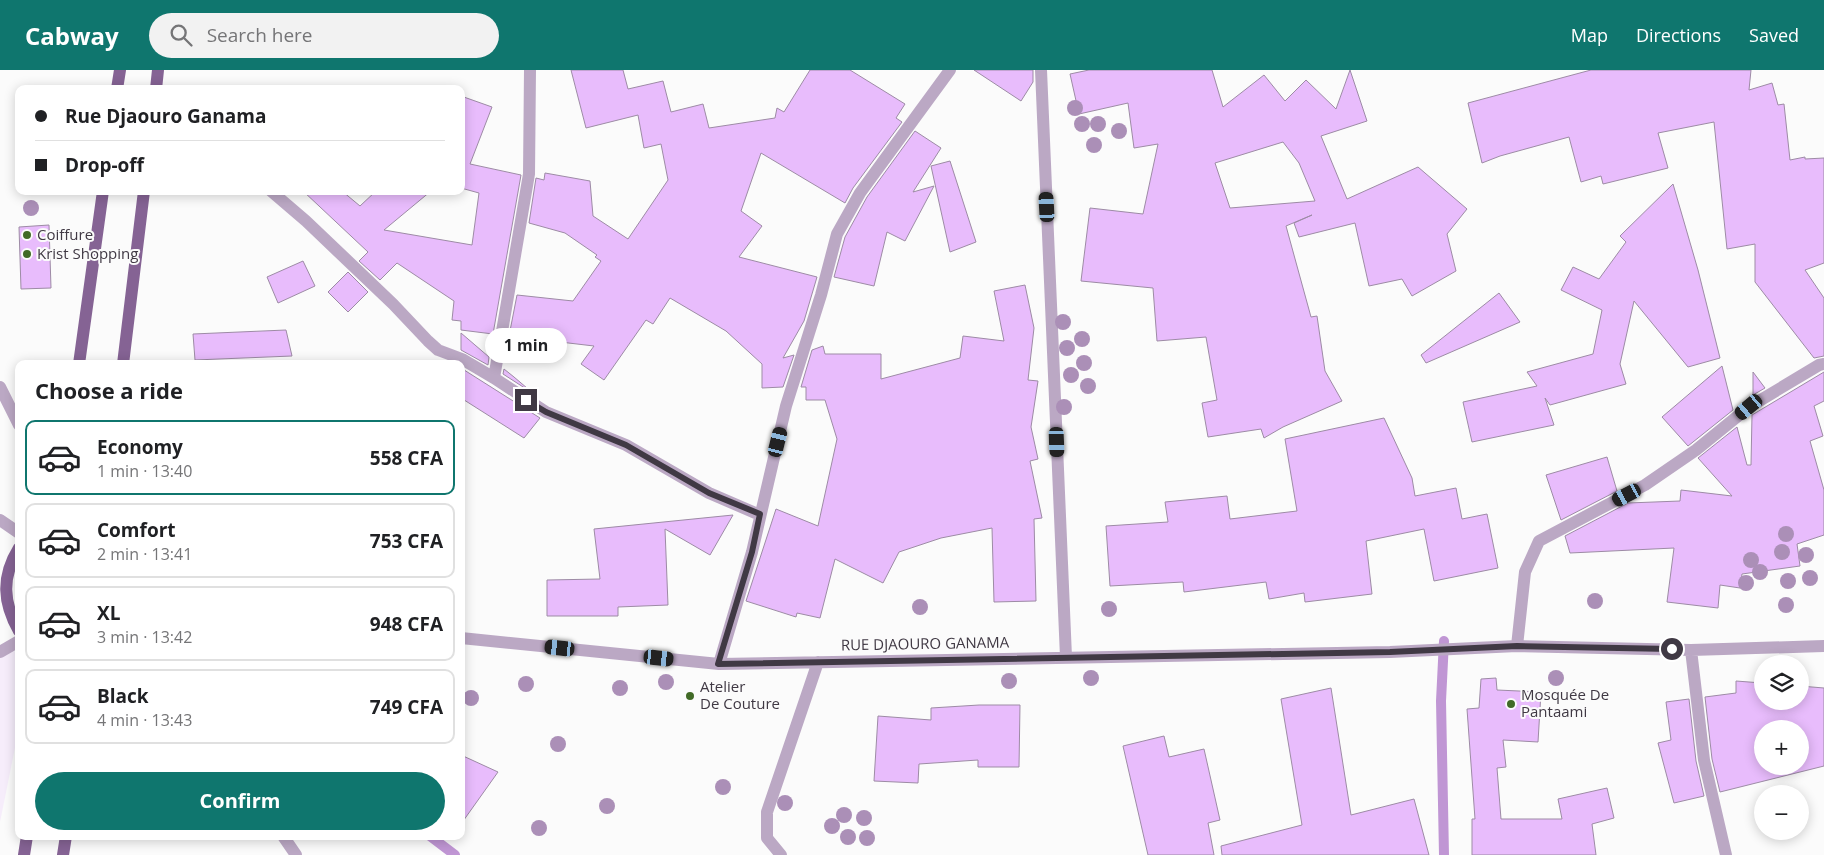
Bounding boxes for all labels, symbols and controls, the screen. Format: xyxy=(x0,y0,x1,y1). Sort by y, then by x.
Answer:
search box xyxy=(149,13,499,58)
text: Cabway xyxy=(25,19,119,52)
icon: search xyxy=(167,21,195,49)
text: Search here xyxy=(207,22,313,48)
text: Map xyxy=(1571,23,1608,47)
text: Directions xyxy=(1636,23,1721,47)
text: Saved xyxy=(1749,23,1799,47)
text: Rue Djaouro Ganama xyxy=(65,103,266,129)
text: Drop-off xyxy=(65,152,144,178)
car xyxy=(1038,192,1055,222)
place label: Coiffure xyxy=(37,224,93,244)
marker: Coiffure xyxy=(21,229,33,241)
place label: Krist Shopping xyxy=(37,243,138,263)
marker: Krist Shopping xyxy=(21,248,33,260)
callout: 1 min xyxy=(485,328,567,362)
text: 1 min xyxy=(504,334,548,356)
text: Choose a ride xyxy=(35,375,183,405)
route end xyxy=(515,389,537,411)
car xyxy=(1732,392,1765,422)
car xyxy=(767,426,788,458)
car xyxy=(1048,427,1065,457)
text: Economy xyxy=(97,434,183,460)
icon: car xyxy=(37,435,82,480)
text: 558 CFA xyxy=(370,445,443,471)
text: 1 min · 13:40 xyxy=(97,460,192,482)
car xyxy=(1610,481,1643,509)
text: Comfort xyxy=(97,517,176,543)
icon: car xyxy=(37,518,82,563)
text: 753 CFA xyxy=(370,528,443,554)
text: 2 min · 13:41 xyxy=(97,543,192,565)
text: XL xyxy=(97,600,120,626)
icon: car xyxy=(37,601,82,646)
text: 948 CFA xyxy=(370,611,443,637)
text: 3 min · 13:42 xyxy=(97,626,192,648)
street label: RUE DJAOURO GANAMA xyxy=(841,632,1010,654)
route start xyxy=(1661,638,1683,660)
car xyxy=(544,639,575,657)
car xyxy=(643,649,674,667)
map controls xyxy=(1754,655,1809,840)
button: layers xyxy=(1754,655,1809,710)
place label: Atelier De Couture xyxy=(700,676,780,713)
text: Black xyxy=(97,683,149,709)
icon: car xyxy=(37,684,82,729)
place label: Mosquée De Pantaami xyxy=(1521,684,1609,721)
marker: Atelier De Couture xyxy=(684,690,696,702)
text: 749 CFA xyxy=(370,694,443,720)
marker: Mosquée De Pantaami xyxy=(1505,698,1517,710)
text: 4 min · 13:43 xyxy=(97,709,192,731)
button: + xyxy=(1754,720,1809,775)
button: Confirm xyxy=(35,772,445,830)
button: − xyxy=(1754,785,1809,840)

